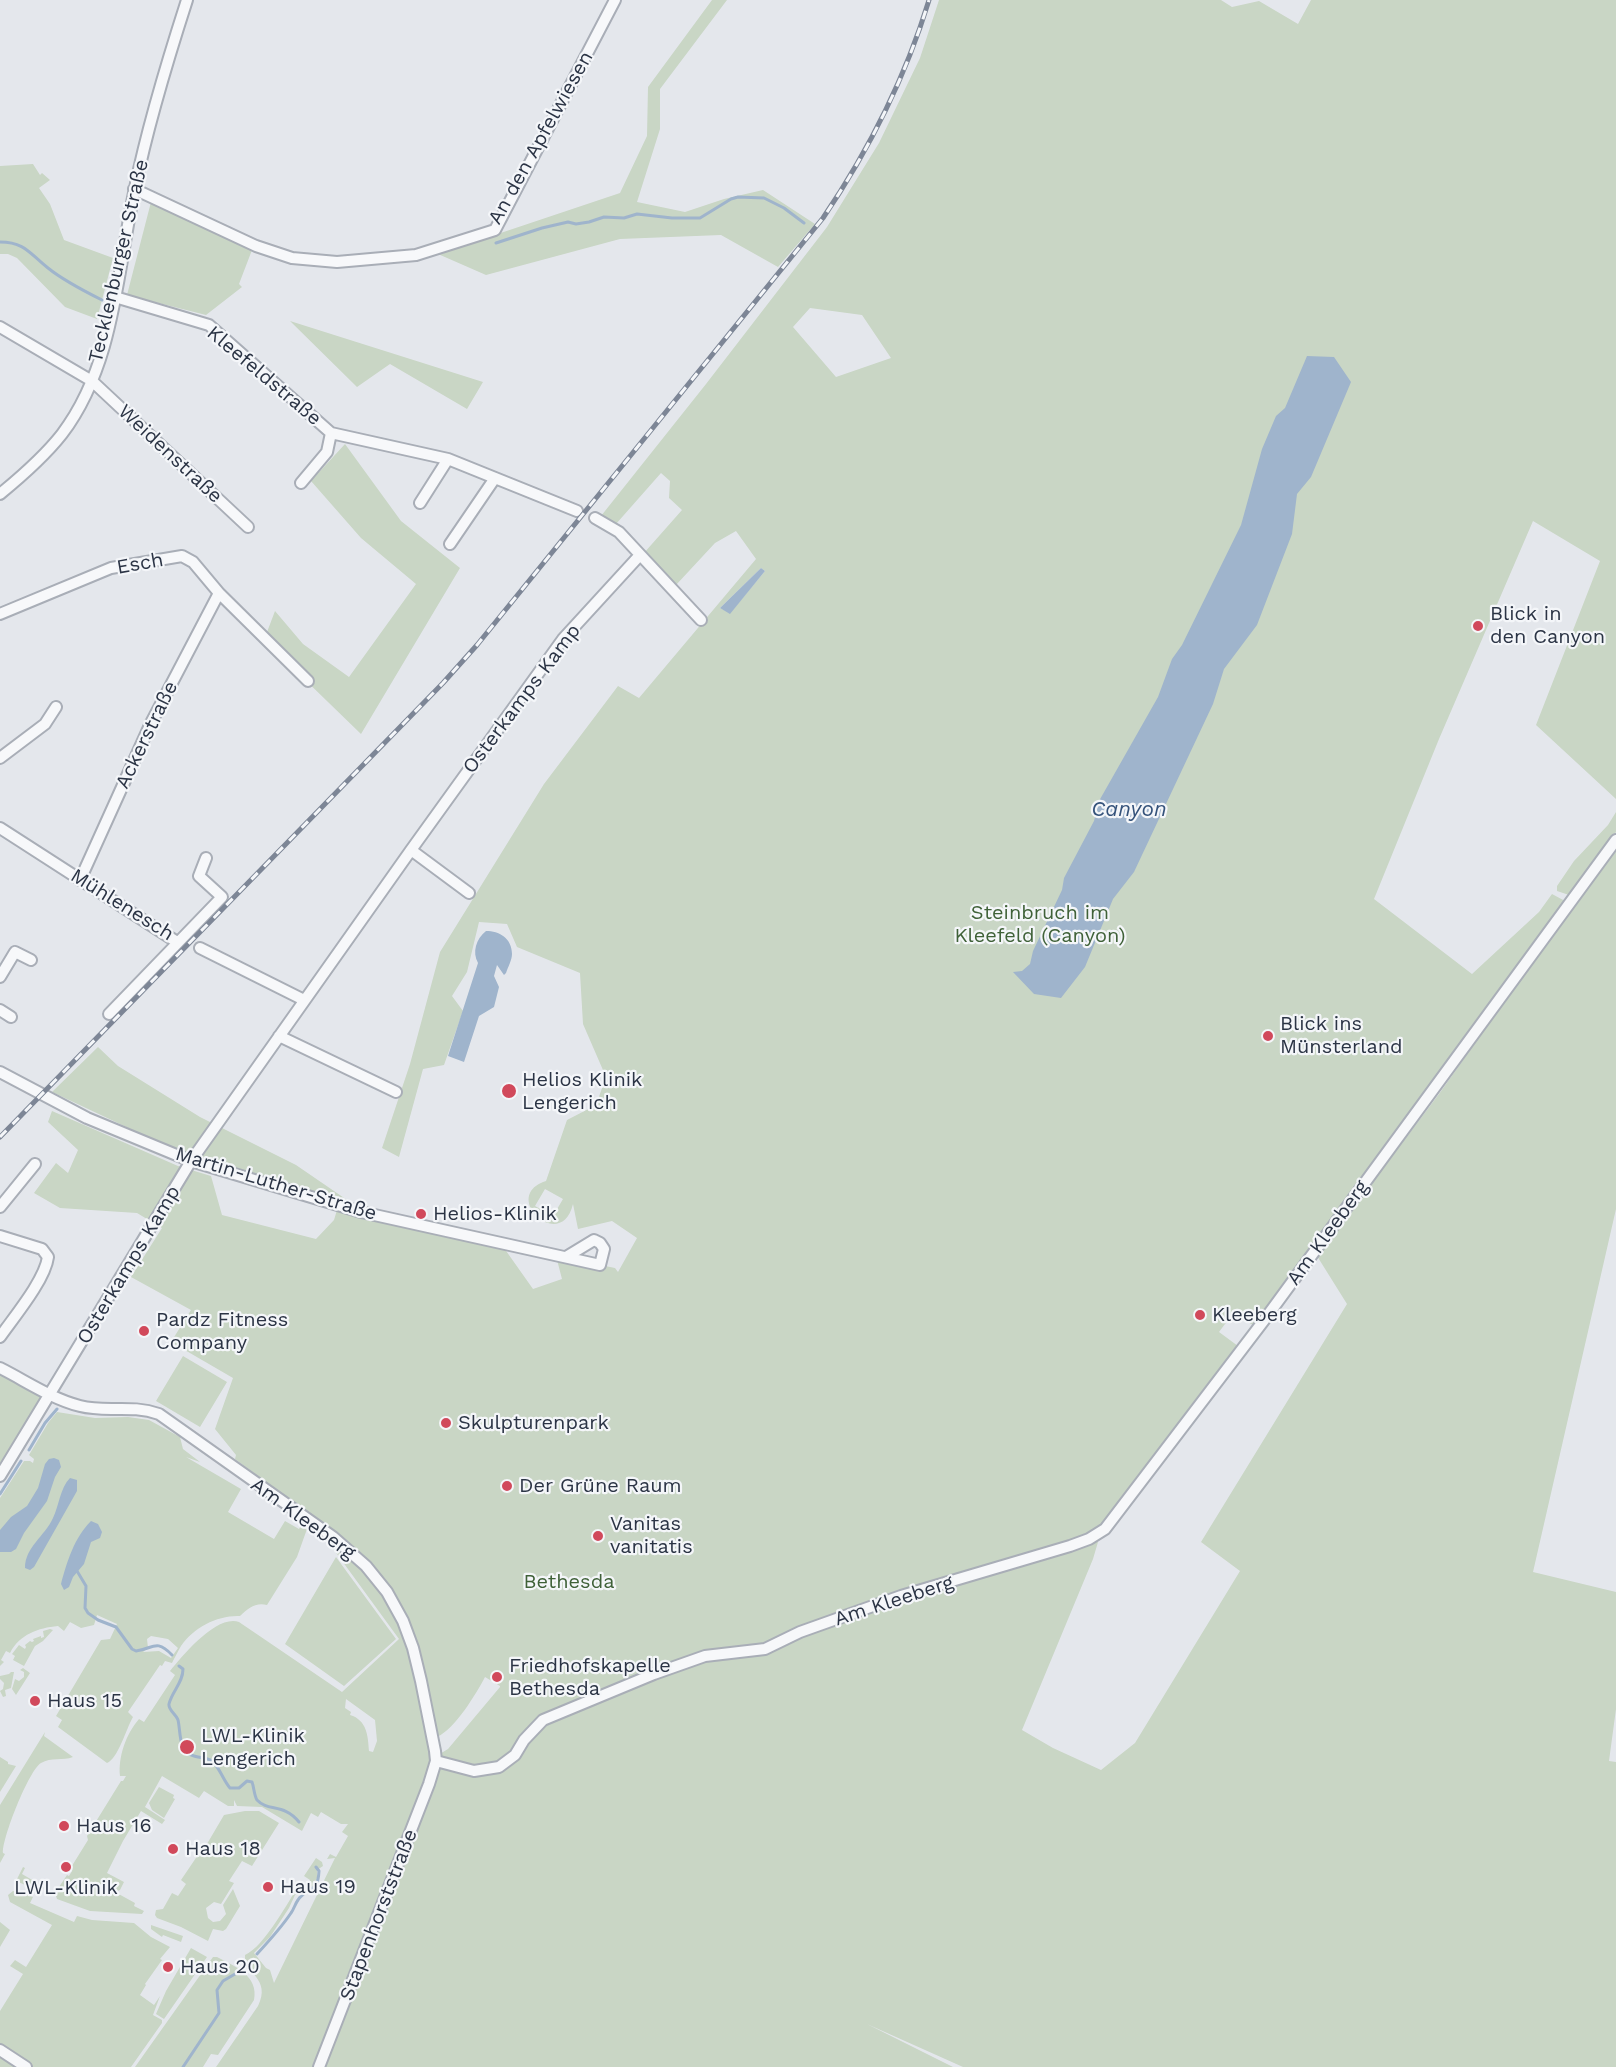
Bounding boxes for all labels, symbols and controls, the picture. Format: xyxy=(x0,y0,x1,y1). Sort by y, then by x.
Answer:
street label: An den Apfelwiesen xyxy=(483,47,599,229)
street label: Tecklenburger Straße xyxy=(84,157,154,365)
street label: Kleefeldstraße xyxy=(202,321,326,431)
street label: Weidenstraße xyxy=(113,400,227,508)
street label: Esch xyxy=(115,548,165,580)
place label: Blick in den Canyon xyxy=(1490,602,1605,649)
marker: Blick in den Canyon xyxy=(1471,619,1485,633)
street label: Osterkamps Kamp xyxy=(458,620,586,778)
street label: Ackerstraße xyxy=(111,677,183,793)
water label: Canyon xyxy=(1091,797,1167,823)
street label: Mühlenesch xyxy=(66,864,178,946)
park label: Steinbruch im Kleefeld (Canyon) xyxy=(954,901,1126,948)
place label: Blick ins Münsterland xyxy=(1280,1012,1403,1059)
marker: Blick ins Münsterland xyxy=(1261,1029,1275,1043)
place label: Helios Klinik Lengerich xyxy=(522,1068,642,1115)
marker: Helios Klinik Lengerich xyxy=(500,1082,518,1100)
street label: Martin-Luther-Straße xyxy=(172,1142,380,1226)
street label: Am Kleeberg xyxy=(1282,1176,1374,1290)
street label: Osterkamps Kamp xyxy=(72,1181,186,1349)
place label: Helios-Klinik xyxy=(433,1202,557,1226)
marker: Helios-Klinik xyxy=(414,1207,428,1221)
place label: Kleeberg xyxy=(1212,1303,1297,1327)
place label: Pardz Fitness Company xyxy=(156,1308,288,1355)
marker: Kleeberg xyxy=(1193,1308,1207,1322)
marker: Pardz Fitness Company xyxy=(137,1324,151,1338)
place label: Skulpturenpark xyxy=(458,1411,609,1435)
marker: Skulpturenpark xyxy=(439,1416,453,1430)
street label: Am Kleeberg xyxy=(246,1473,360,1565)
place label: Der Grüne Raum xyxy=(519,1474,682,1498)
marker: Der Grüne Raum xyxy=(500,1479,514,1493)
place label: Vanitas vanitatis xyxy=(610,1512,693,1559)
marker: Vanitas vanitatis xyxy=(591,1529,605,1543)
park label: Bethesda xyxy=(524,1570,614,1594)
street label: Am Kleeberg xyxy=(831,1570,957,1632)
place label: Friedhofskapelle Bethesda xyxy=(509,1654,671,1701)
marker: Friedhofskapelle Bethesda xyxy=(490,1670,504,1684)
place label: Haus 15 xyxy=(47,1689,122,1713)
marker: Haus 15 xyxy=(28,1694,42,1708)
place label: LWL-Klinik Lengerich xyxy=(201,1724,305,1771)
marker: LWL-Klinik Lengerich xyxy=(178,1738,196,1756)
place label: Haus 16 xyxy=(76,1814,152,1838)
marker: Haus 16 xyxy=(57,1819,71,1833)
street label: Stapenhorststraße xyxy=(335,1826,423,2004)
place label: Haus 18 xyxy=(185,1837,261,1861)
marker: Haus 18 xyxy=(166,1842,180,1856)
marker: LWL-Klinik xyxy=(59,1860,73,1874)
place label: Haus 19 xyxy=(280,1875,356,1899)
place label: LWL-Klinik xyxy=(14,1876,118,1900)
marker: Haus 19 xyxy=(261,1880,275,1894)
place label: Haus 20 xyxy=(180,1955,260,1979)
marker: Haus 20 xyxy=(161,1960,175,1974)

